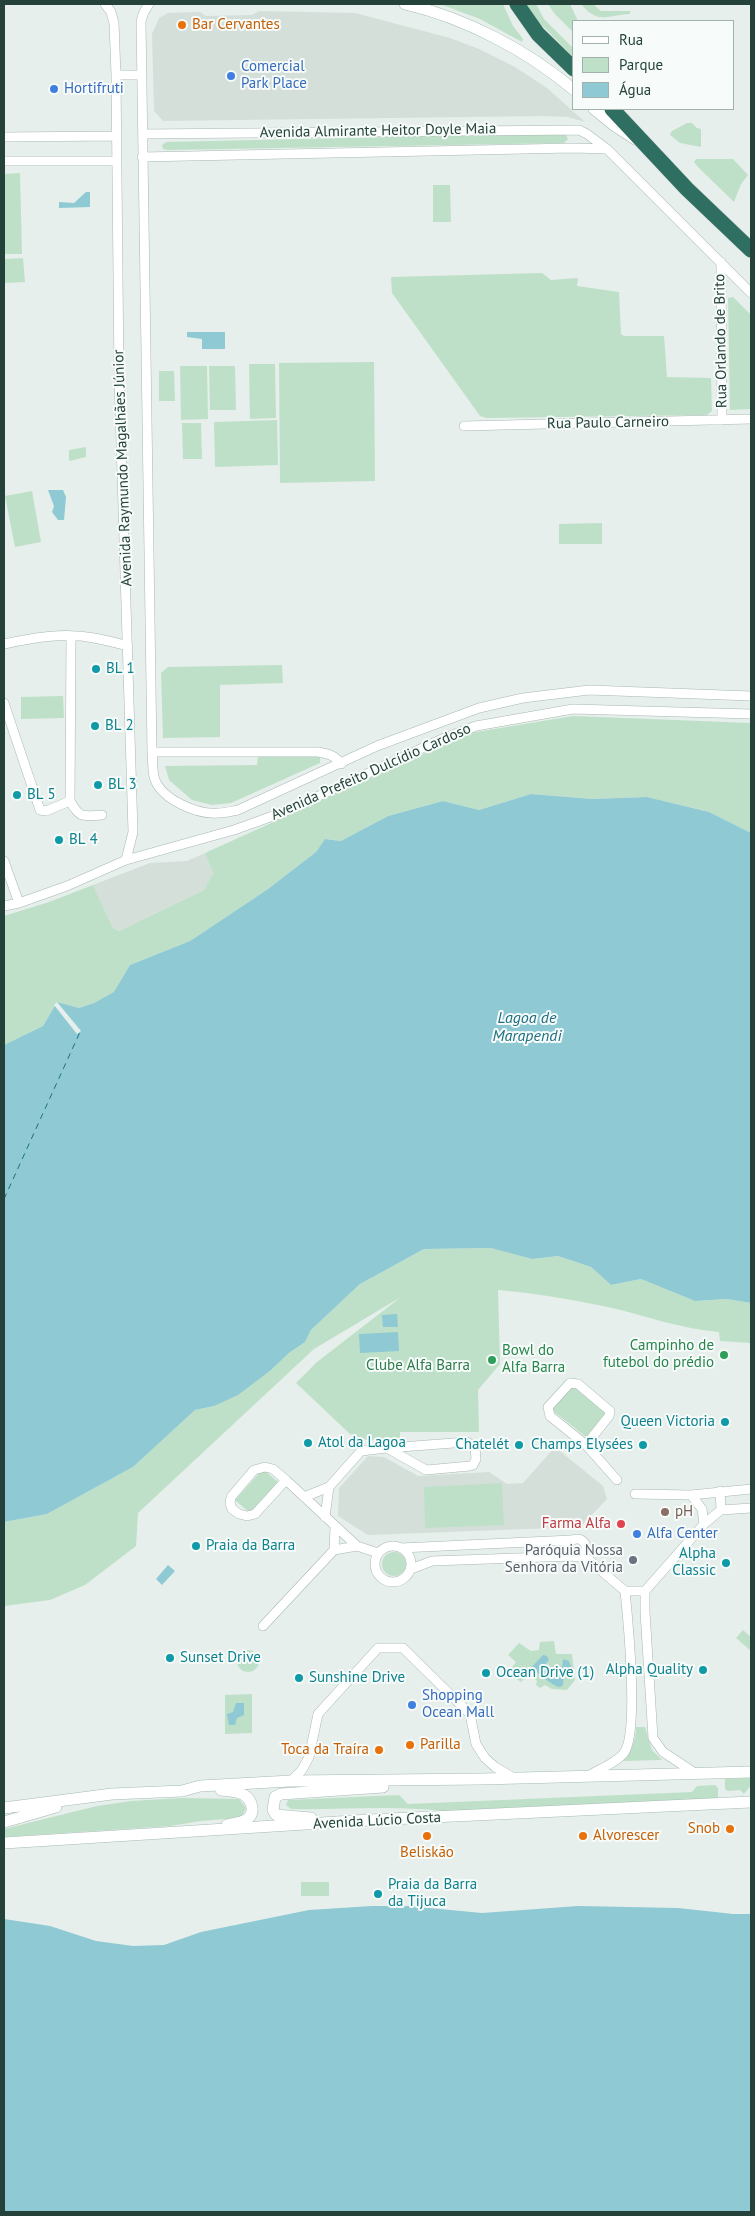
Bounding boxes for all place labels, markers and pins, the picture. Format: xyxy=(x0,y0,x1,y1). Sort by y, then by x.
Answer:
place label: Bar Cervantes xyxy=(192,16,280,34)
marker: Bar Cervantes xyxy=(176,19,188,31)
place label: Comercial Park Place xyxy=(241,58,307,93)
marker: Comercial Park Place xyxy=(225,70,237,82)
place label: Hortifruti xyxy=(64,80,124,98)
marker: Hortifruti xyxy=(48,83,60,95)
place label: BL 1 xyxy=(106,660,135,678)
marker: BL 1 xyxy=(90,663,102,675)
place label: BL 2 xyxy=(105,717,134,735)
marker: BL 2 xyxy=(89,720,101,732)
place label: BL 3 xyxy=(108,776,137,794)
marker: BL 3 xyxy=(92,779,104,791)
place label: BL 5 xyxy=(27,786,56,804)
marker: BL 5 xyxy=(11,789,23,801)
place label: BL 4 xyxy=(69,831,98,849)
marker: BL 4 xyxy=(53,834,65,846)
place label: Campinho de futebol do prédio xyxy=(603,1337,714,1372)
place label: Bowl do Alfa Barra xyxy=(502,1342,565,1377)
marker: Campinho de futebol do prédio xyxy=(718,1349,730,1361)
marker: Bowl do Alfa Barra xyxy=(486,1354,498,1366)
place label: Queen Victoria xyxy=(621,1413,715,1431)
marker: Queen Victoria xyxy=(719,1416,731,1428)
place label: Atol da Lagoa xyxy=(318,1434,406,1452)
place label: Chatelét xyxy=(455,1436,509,1454)
place label: Champs Elysées xyxy=(531,1436,633,1454)
marker: Atol da Lagoa xyxy=(302,1437,314,1449)
marker: Chatelét xyxy=(513,1439,525,1451)
marker: Champs Elysées xyxy=(637,1439,649,1451)
place label: pH xyxy=(675,1503,693,1521)
marker: pH xyxy=(659,1506,671,1518)
place label: Farma Alfa xyxy=(542,1515,611,1533)
marker: Farma Alfa xyxy=(615,1518,627,1530)
place label: Alfa Center xyxy=(647,1525,718,1543)
marker: Alfa Center xyxy=(631,1528,643,1540)
place label: Praia da Barra xyxy=(206,1537,295,1555)
marker: Praia da Barra xyxy=(190,1540,202,1552)
place label: Paróquia Nossa Senhora da Vitória xyxy=(505,1542,623,1577)
place label: Alpha Classic xyxy=(672,1545,716,1580)
marker: Paróquia Nossa Senhora da Vitória xyxy=(627,1554,639,1566)
marker: Alpha Classic xyxy=(720,1557,732,1569)
place label: Sunset Drive xyxy=(180,1649,261,1667)
marker: Sunset Drive xyxy=(164,1652,176,1664)
place label: Alpha Quality xyxy=(606,1661,693,1679)
place label: Ocean Drive (1) xyxy=(496,1664,594,1682)
marker: Alpha Quality xyxy=(697,1664,709,1676)
marker: Ocean Drive (1) xyxy=(480,1667,492,1679)
place label: Sunshine Drive xyxy=(309,1669,405,1687)
marker: Sunshine Drive xyxy=(293,1672,305,1684)
place label: Shopping Ocean Mall xyxy=(422,1687,494,1722)
marker: Shopping Ocean Mall xyxy=(406,1699,418,1711)
place label: Parilla xyxy=(420,1736,461,1754)
marker: Parilla xyxy=(404,1739,416,1751)
place label: Toca da Traíra xyxy=(281,1741,369,1759)
marker: Toca da Traíra xyxy=(373,1744,385,1756)
place label: Snob xyxy=(688,1820,720,1838)
marker: Snob xyxy=(724,1823,736,1835)
place label: Alvorescer xyxy=(593,1827,659,1845)
marker: Beliskão xyxy=(421,1830,433,1842)
marker: Alvorescer xyxy=(577,1830,589,1842)
place label: Beliskão xyxy=(400,1844,454,1862)
place label: Praia da Barra da Tijuca xyxy=(388,1876,477,1911)
marker: Praia da Barra da Tijuca xyxy=(372,1888,384,1900)

